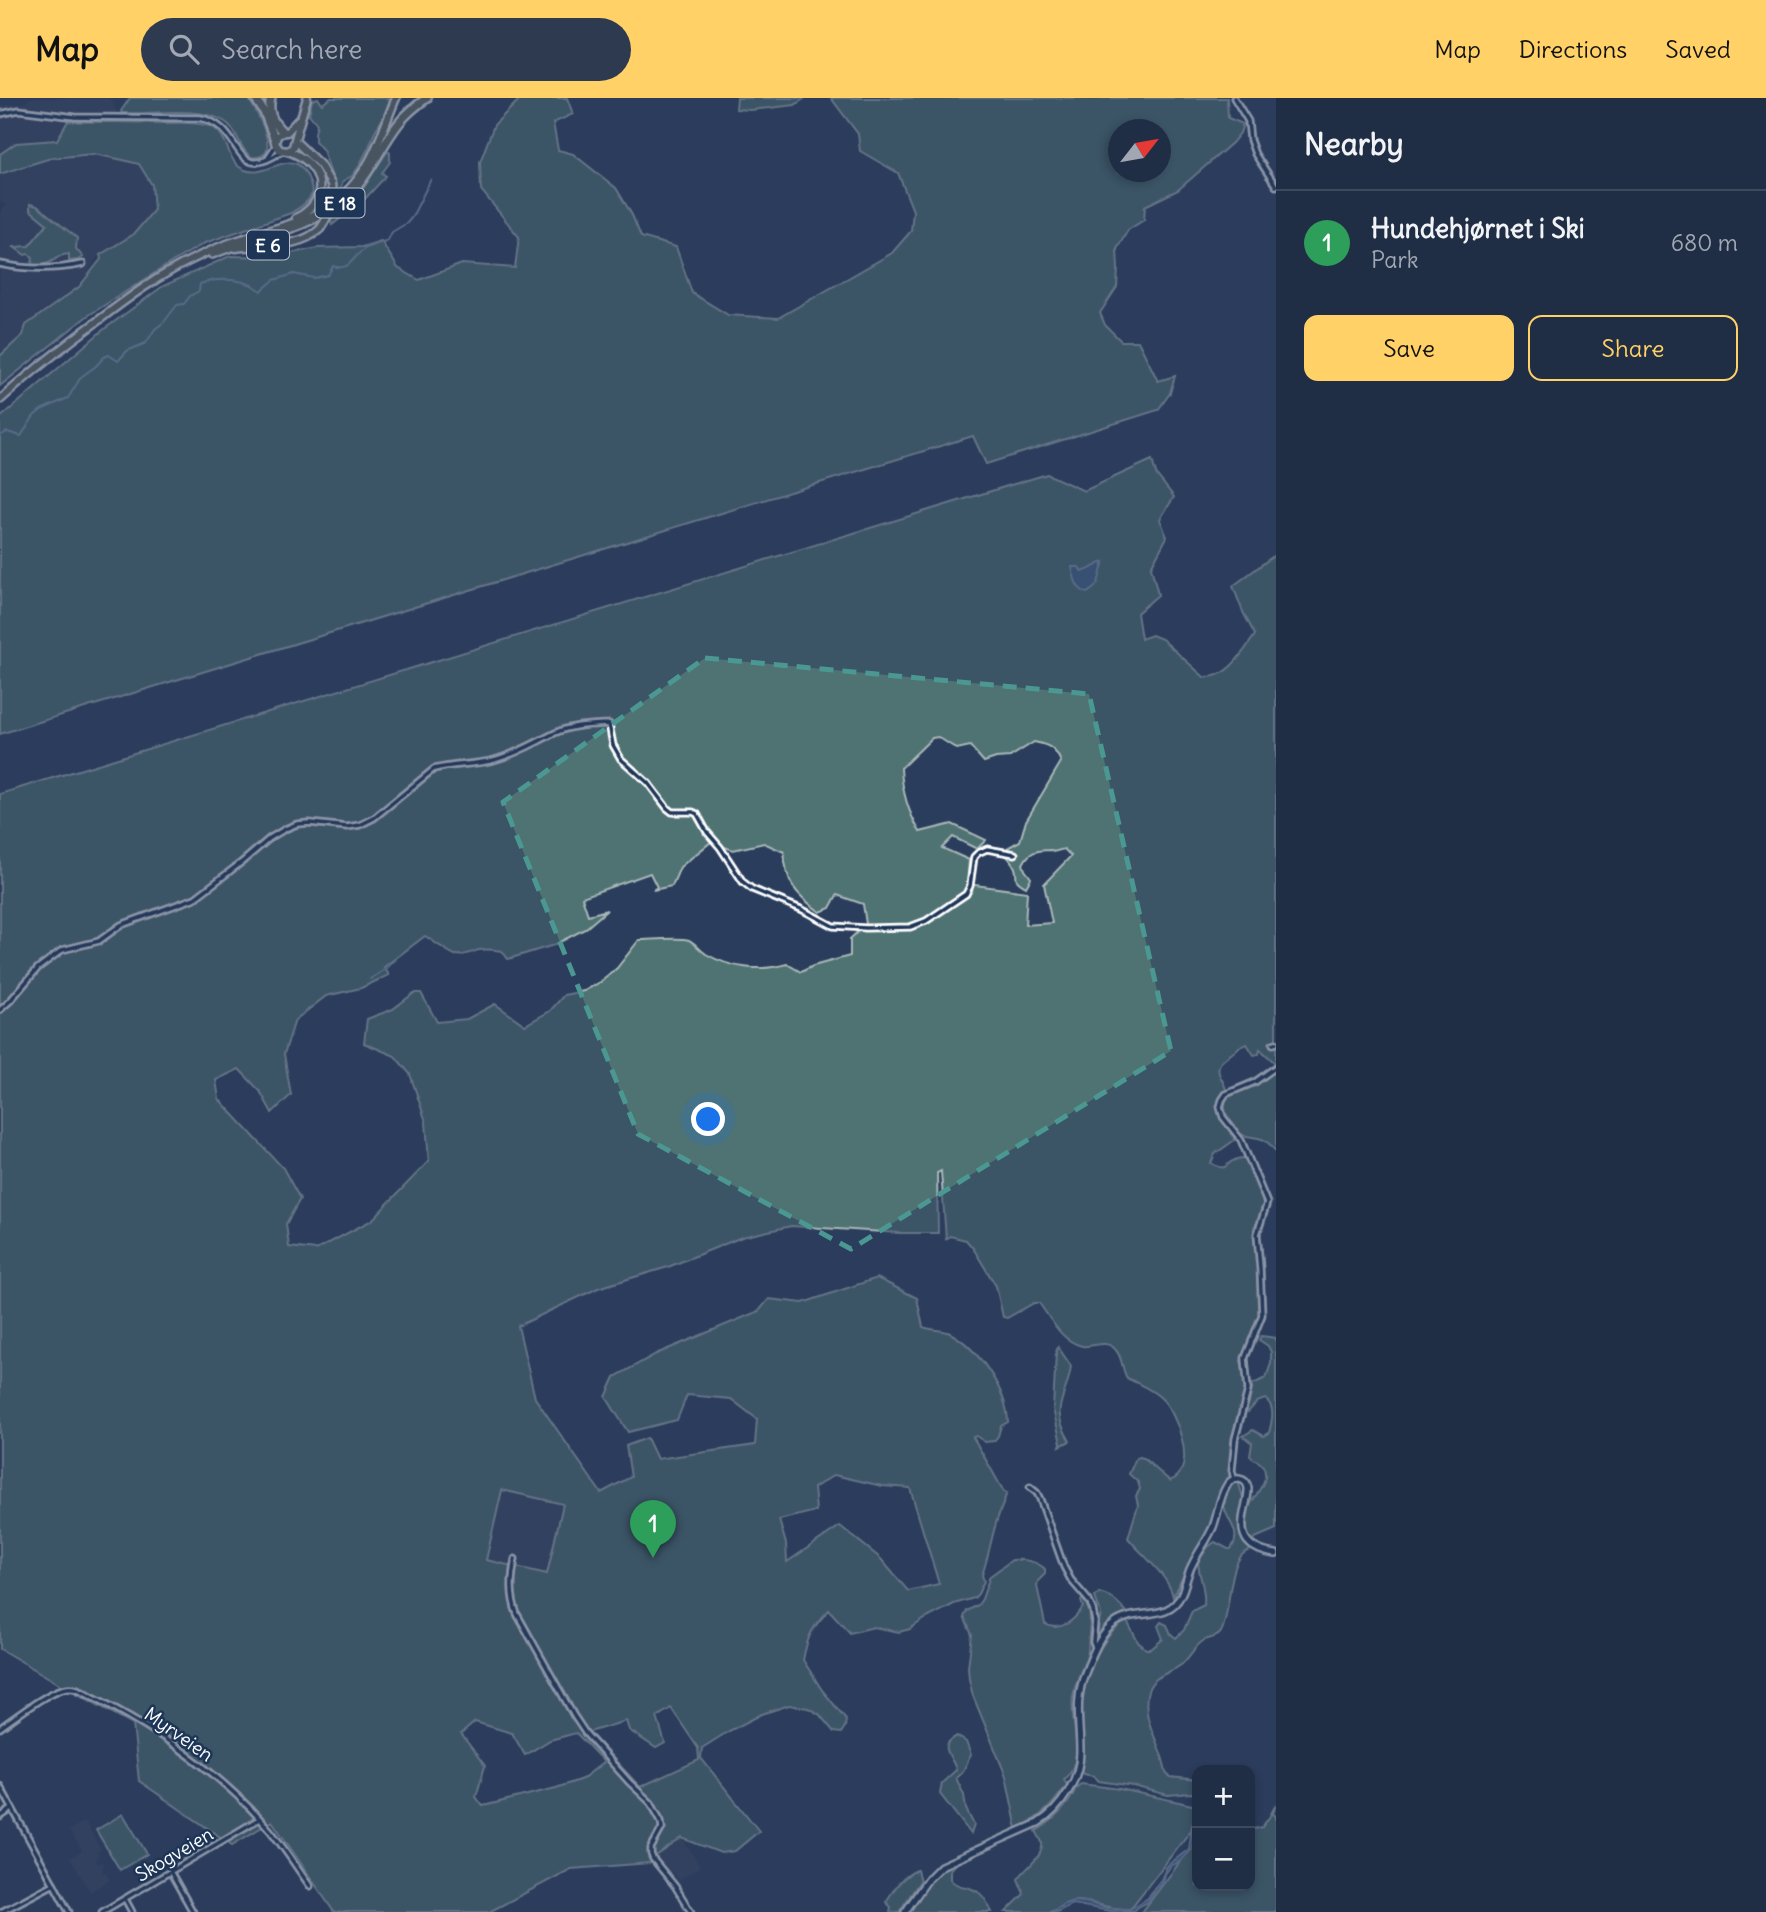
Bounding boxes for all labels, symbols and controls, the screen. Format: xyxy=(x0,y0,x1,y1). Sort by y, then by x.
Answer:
search box xyxy=(141,18,631,81)
text: Map xyxy=(35,28,99,70)
icon: search xyxy=(165,30,203,68)
text: Search here xyxy=(221,33,362,66)
text: Map xyxy=(1434,34,1481,64)
text: Directions xyxy=(1519,34,1627,64)
text: Saved xyxy=(1665,34,1731,64)
north arrow xyxy=(1108,119,1171,182)
text: Nearby xyxy=(1304,125,1404,163)
road number: E 18 xyxy=(316,188,364,218)
text: Hundehjørnet i Ski xyxy=(1371,212,1585,245)
text: 1 xyxy=(1322,228,1332,257)
text: 680 m xyxy=(1671,228,1738,257)
road number: E 6 xyxy=(247,230,289,260)
text: Park xyxy=(1371,245,1419,274)
button: Save xyxy=(1304,315,1514,381)
button: Share xyxy=(1528,315,1738,381)
your location xyxy=(691,1102,725,1136)
pin: 1 xyxy=(630,1500,676,1558)
street label: Myrveien xyxy=(140,1702,218,1766)
map controls xyxy=(1192,1765,1255,1891)
button: + xyxy=(1192,1765,1255,1828)
street label: Skogveien xyxy=(131,1821,217,1887)
button: − xyxy=(1192,1828,1255,1891)

